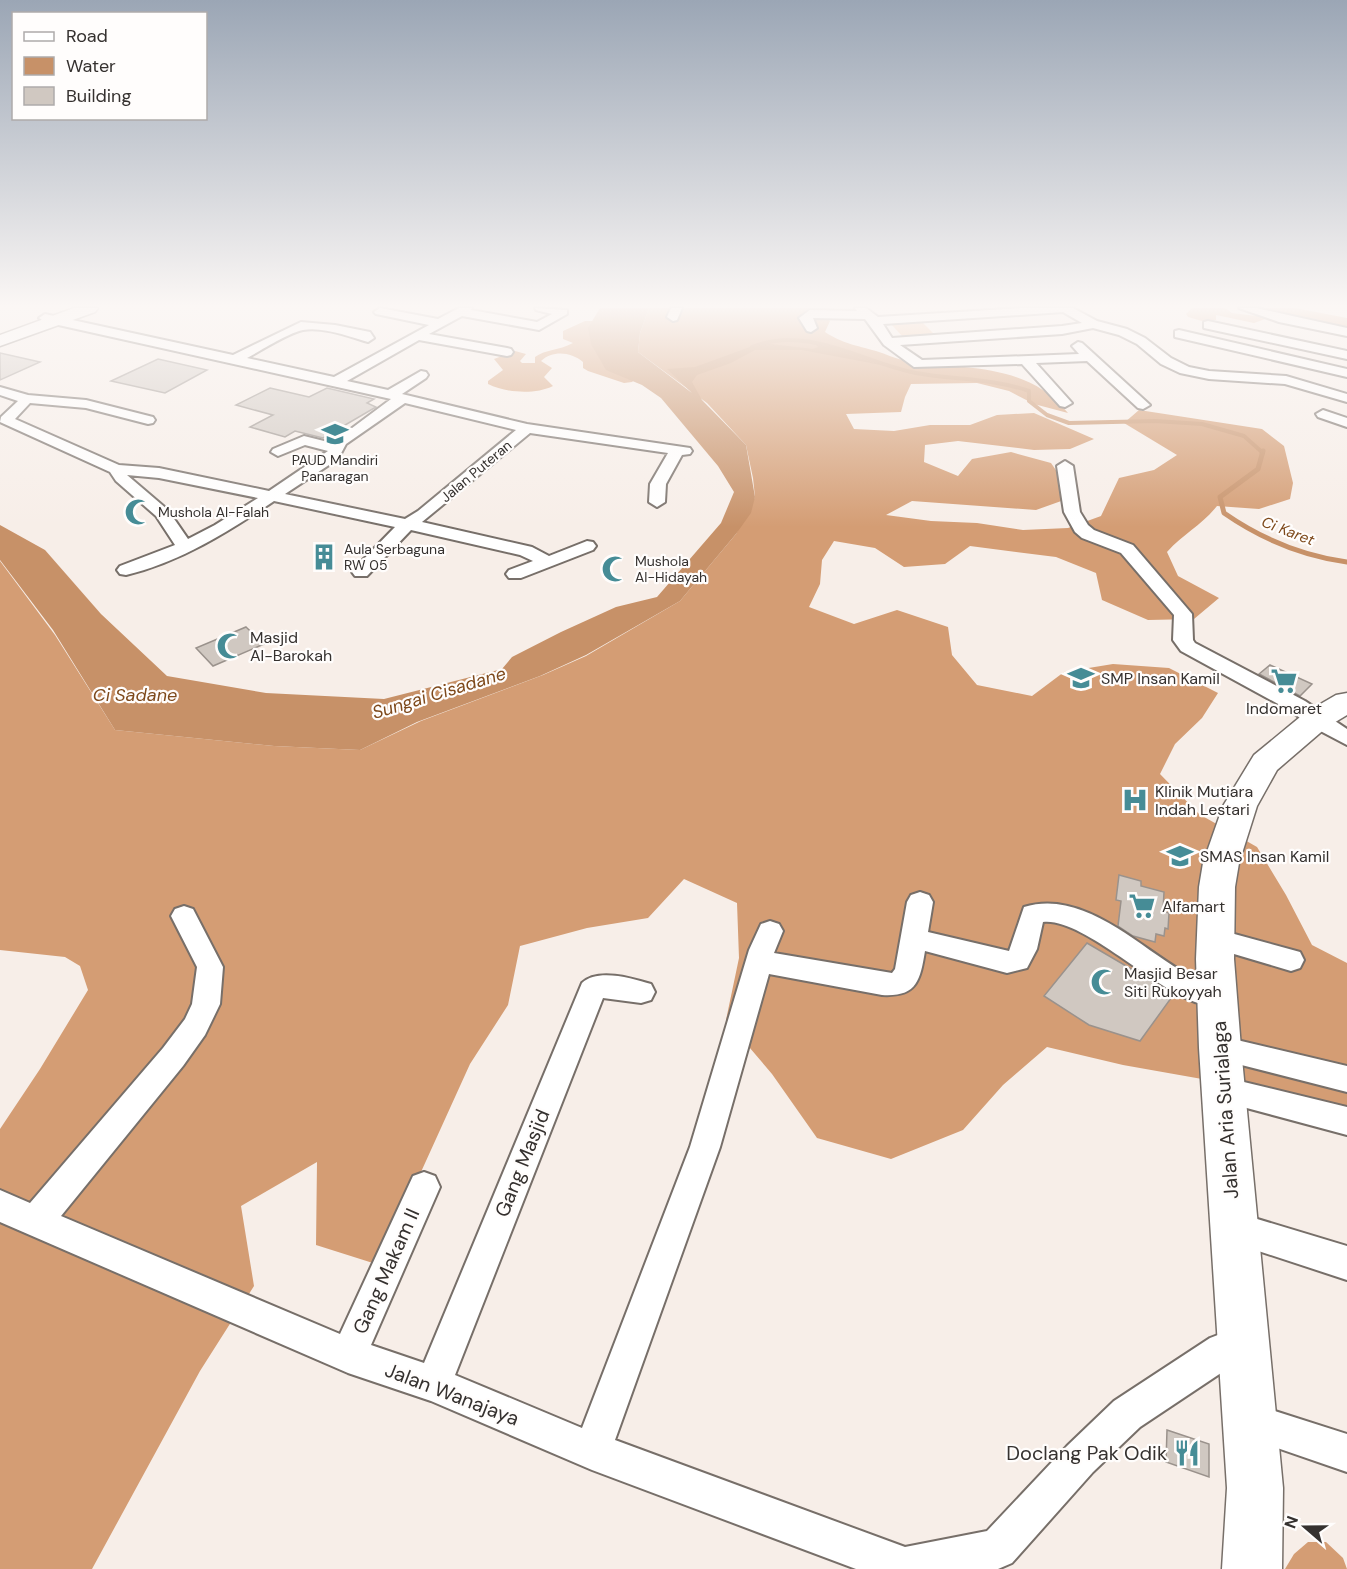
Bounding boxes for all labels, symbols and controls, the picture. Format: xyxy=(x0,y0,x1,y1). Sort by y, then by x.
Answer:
legend xyxy=(12,12,207,120)
text: Road xyxy=(66,24,108,48)
text: Water xyxy=(66,54,116,78)
text: Building xyxy=(66,84,131,108)
school or university icon: PAUD Mandiri Panaragan xyxy=(320,419,350,449)
street label: Jalan Puteran xyxy=(437,436,515,506)
place label: PAUD Mandiri Panaragan xyxy=(292,451,378,485)
mosque icon: Mushola Al-Falah xyxy=(123,497,153,527)
place label: Mushola Al-Falah xyxy=(158,503,269,521)
water label: Ci Karet xyxy=(1259,512,1318,550)
place label: Aula Serbaguna RW 05 xyxy=(344,540,445,574)
building icon: Aula Serbaguna RW 05 xyxy=(309,542,339,572)
place label: Mushola Al-Hidayah xyxy=(635,552,707,586)
mosque icon: Mushola Al-Hidayah xyxy=(600,554,630,584)
place label: Masjid Al-Barokah xyxy=(250,627,332,666)
mosque icon: Masjid Al-Barokah xyxy=(215,631,245,661)
water label: Sungai Cisadane xyxy=(369,661,509,725)
school or university icon: SMP Insan Kamil xyxy=(1066,663,1096,693)
supermarket icon: Indomaret xyxy=(1269,666,1299,696)
place label: SMP Insan Kamil xyxy=(1101,668,1220,689)
water label: Ci Sadane xyxy=(93,683,177,707)
place label: Indomaret xyxy=(1246,698,1322,719)
place label: Klinik Mutiara Indah Lestari xyxy=(1155,781,1253,820)
hospital icon: Klinik Mutiara Indah Lestari xyxy=(1120,785,1150,815)
school or university icon: SMAS Insan Kamil xyxy=(1165,841,1195,871)
place label: SMAS Insan Kamil xyxy=(1200,846,1329,867)
supermarket icon: Alfamart xyxy=(1127,891,1157,921)
place label: Alfamart xyxy=(1162,896,1225,917)
place label: Masjid Besar Siti Rukoyyah xyxy=(1124,963,1222,1002)
mosque icon: Masjid Besar Siti Rukoyyah xyxy=(1089,967,1119,997)
street label: Jalan Aria Surialaga xyxy=(1206,1020,1244,1200)
street label: Gang Masjid xyxy=(489,1105,555,1221)
street label: Gang Makam II xyxy=(347,1204,425,1338)
street label: Jalan Wanajaya xyxy=(381,1357,523,1431)
restaurant icon: Doclang Pak Odik xyxy=(1172,1438,1202,1468)
place label: Doclang Pak Odik xyxy=(1006,1440,1167,1466)
north arrow xyxy=(1275,1497,1335,1557)
text: N xyxy=(1280,1513,1303,1531)

